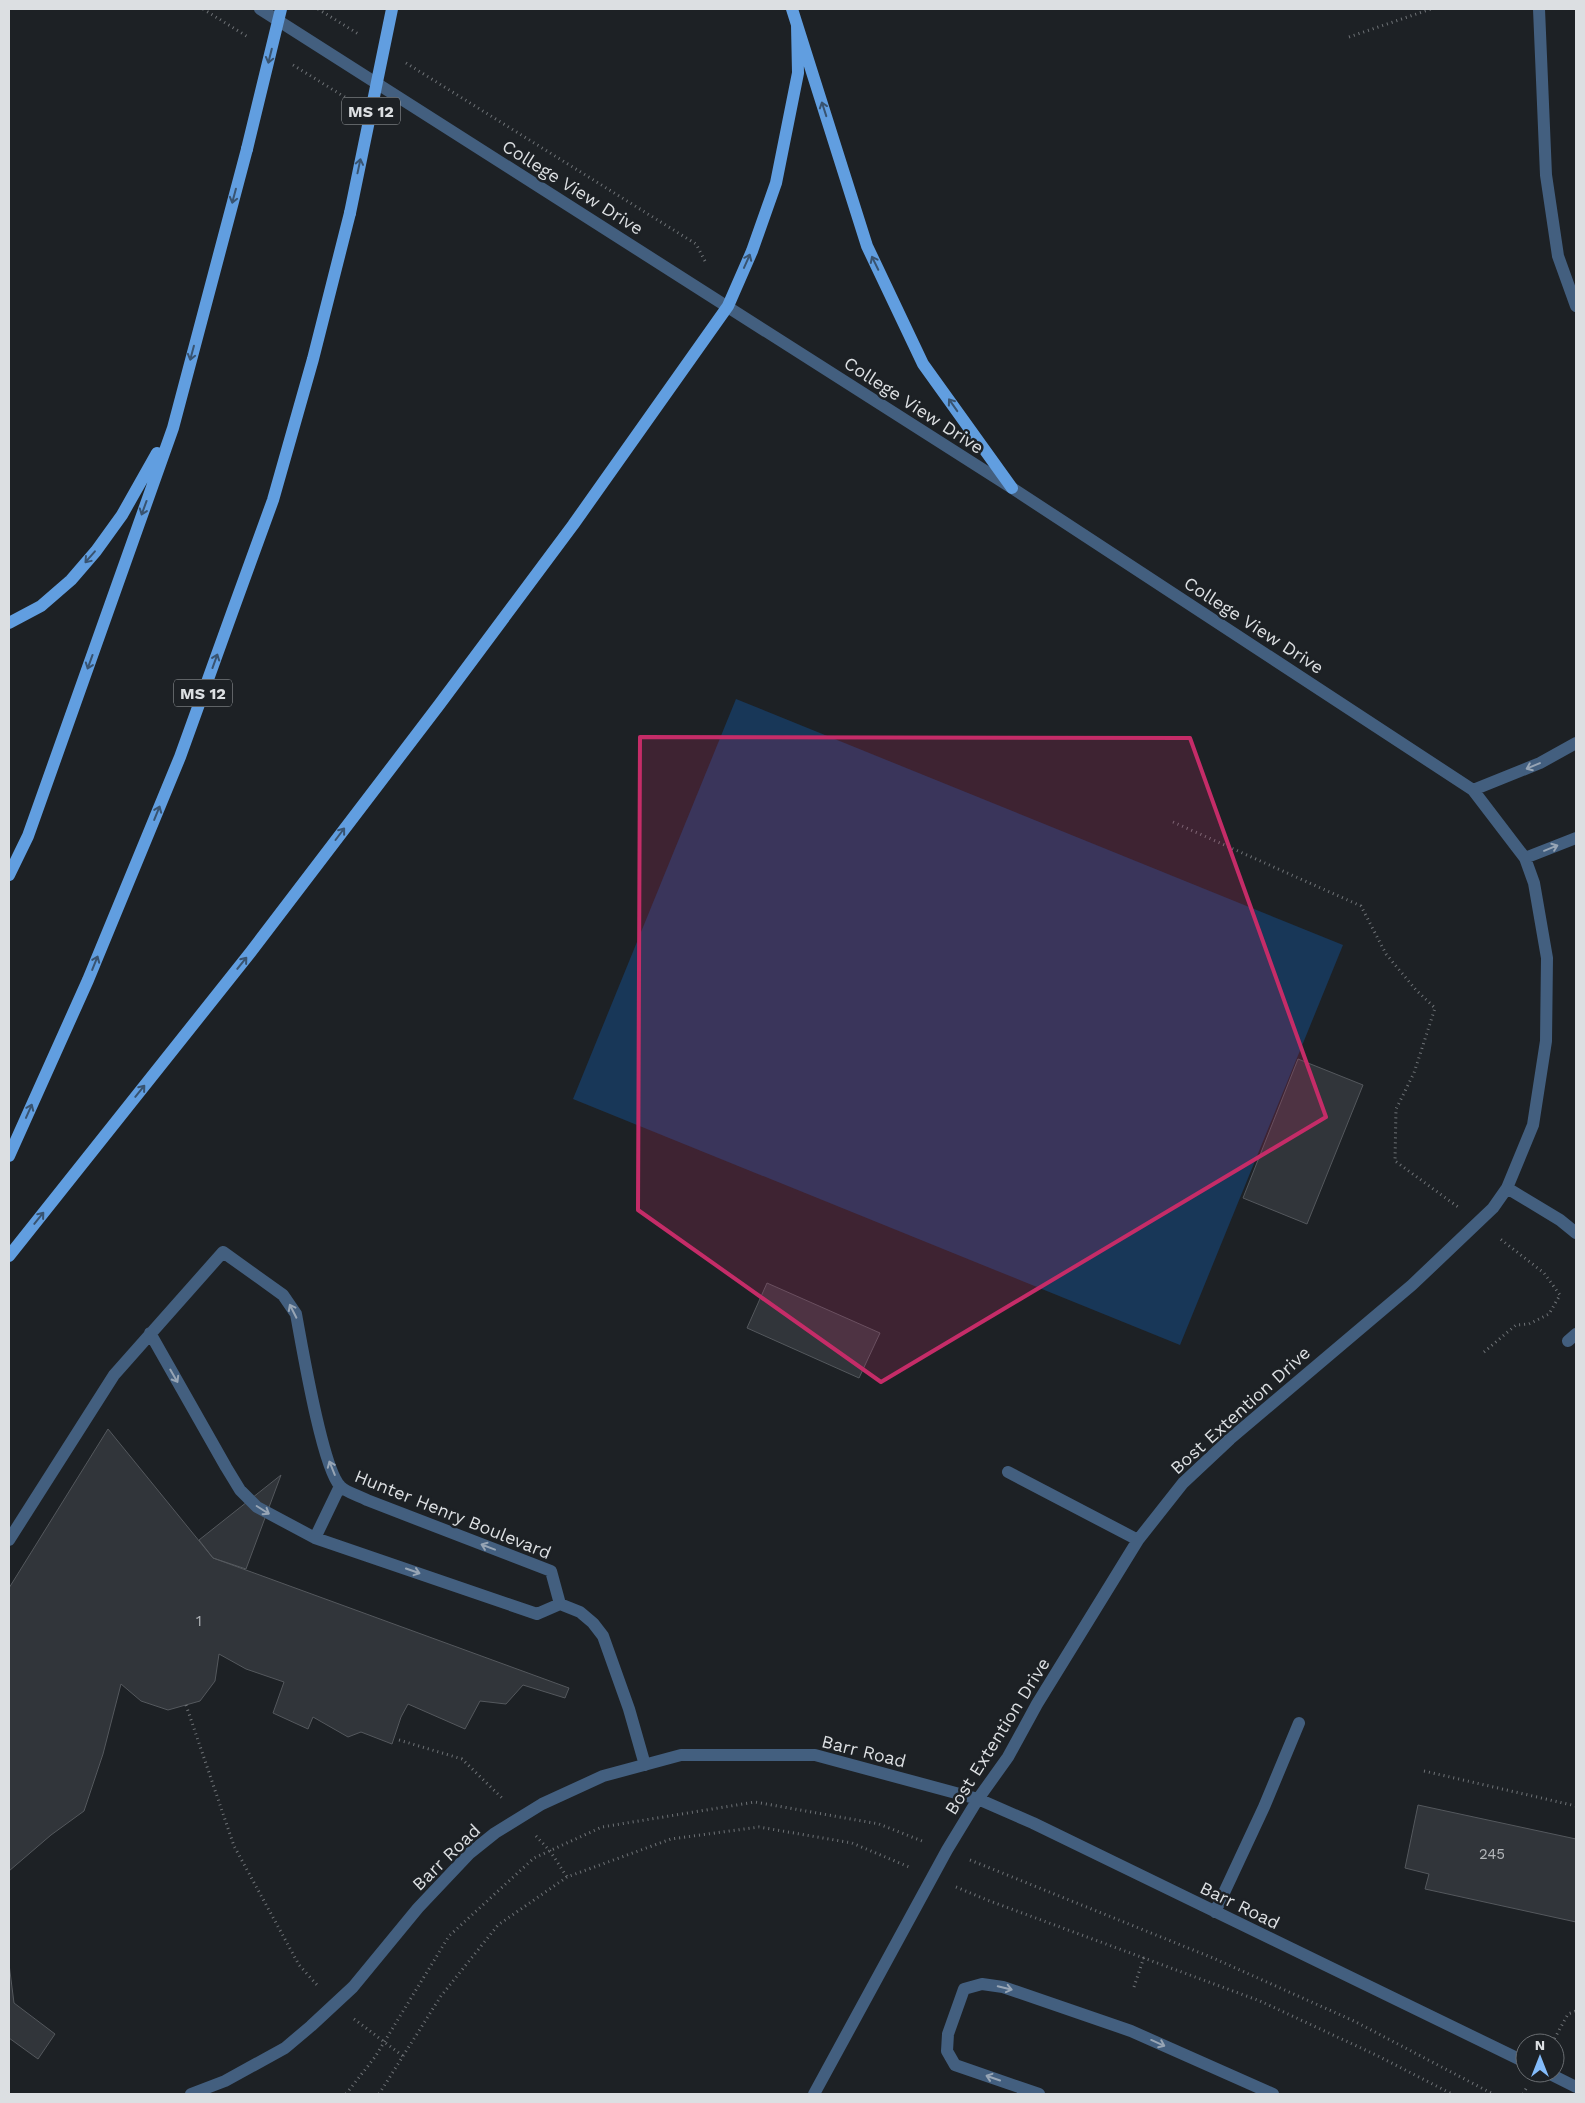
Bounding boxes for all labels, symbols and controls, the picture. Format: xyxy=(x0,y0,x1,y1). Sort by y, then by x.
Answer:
one-way arrow xyxy=(265,48,274,64)
road number: MS 12 xyxy=(342,98,400,124)
one-way arrow xyxy=(818,102,828,118)
street label: College View Drive xyxy=(499,135,647,239)
one-way arrow xyxy=(355,158,365,174)
one-way arrow xyxy=(229,188,239,204)
one-way arrow xyxy=(743,254,753,269)
one-way arrow xyxy=(870,256,880,271)
one-way arrow xyxy=(187,345,197,361)
street label: College View Drive xyxy=(840,352,988,458)
one-way arrow xyxy=(948,398,958,412)
one-way arrow xyxy=(139,500,148,516)
one-way arrow xyxy=(85,550,96,563)
street label: College View Drive xyxy=(1180,572,1328,678)
one-way arrow xyxy=(85,653,94,669)
one-way arrow xyxy=(211,654,220,669)
road number: MS 12 xyxy=(174,680,232,706)
one-way arrow xyxy=(1526,761,1541,771)
one-way arrow xyxy=(153,806,163,821)
one-way arrow xyxy=(335,828,346,841)
one-way arrow xyxy=(1543,843,1558,853)
one-way arrow xyxy=(91,956,101,971)
one-way arrow xyxy=(236,957,247,970)
one-way arrow xyxy=(135,1084,146,1097)
one-way arrow xyxy=(25,1104,34,1119)
one-way arrow xyxy=(34,1211,45,1224)
one-way arrow xyxy=(288,1304,298,1319)
street label: Bost Extention Drive xyxy=(1166,1342,1314,1478)
one-way arrow xyxy=(170,1368,180,1382)
one-way arrow xyxy=(326,1461,335,1476)
street label: Hunter Henry Boulevard xyxy=(352,1465,554,1563)
one-way arrow xyxy=(255,1505,269,1515)
one-way arrow xyxy=(481,1542,496,1551)
one-way arrow xyxy=(405,1567,420,1576)
house number: 1 xyxy=(196,1612,202,1630)
street label: Bost Extention Drive xyxy=(940,1654,1054,1818)
street label: Barr Road xyxy=(820,1730,908,1772)
street label: Barr Road xyxy=(408,1819,484,1895)
house number: 245 xyxy=(1479,1845,1505,1863)
street label: Barr Road xyxy=(1197,1877,1283,1933)
one-way arrow xyxy=(996,1984,1012,1993)
north arrow xyxy=(1515,2033,1565,2083)
text: N xyxy=(1535,2037,1545,2053)
one-way arrow xyxy=(1150,2038,1165,2048)
one-way arrow xyxy=(985,2073,1001,2083)

